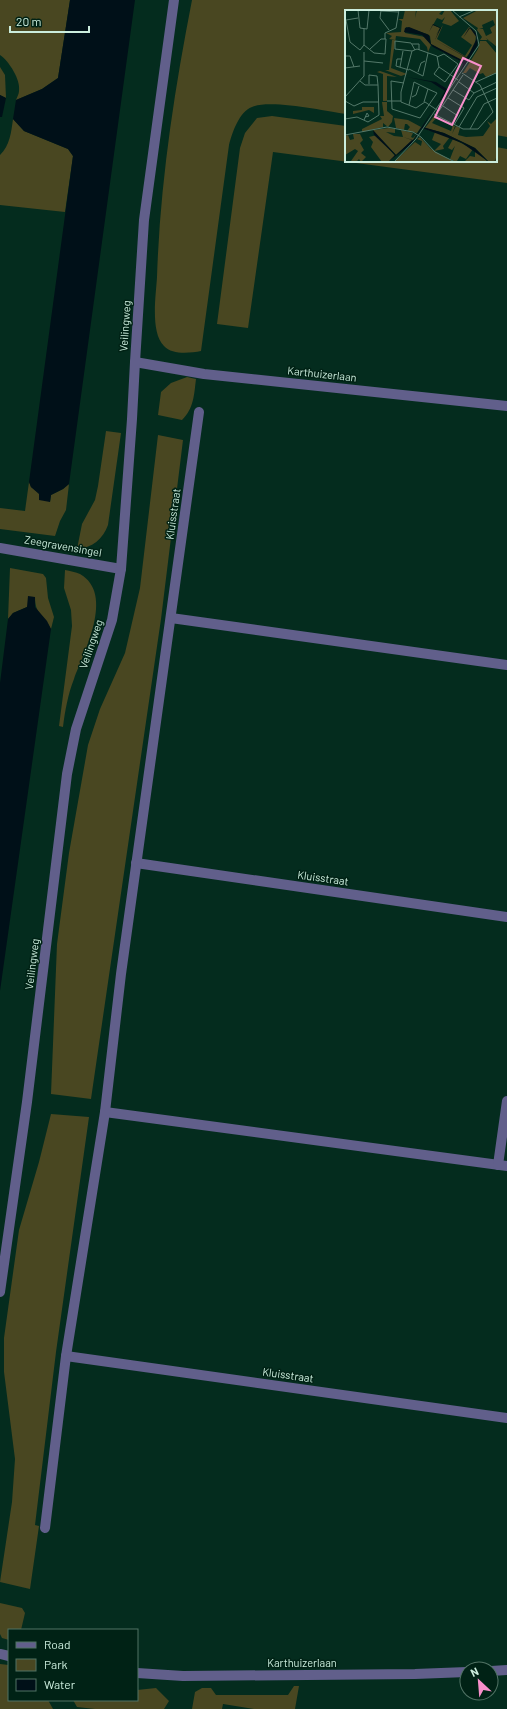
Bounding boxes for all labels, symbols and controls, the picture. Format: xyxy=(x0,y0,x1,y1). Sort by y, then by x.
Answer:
scale bar xyxy=(10,8,89,34)
inset map xyxy=(345,10,497,162)
text: 20 m xyxy=(16,14,42,28)
street label: Veilingweg xyxy=(116,300,133,352)
street label: Karthuizerlaan xyxy=(287,363,357,384)
street label: Kluisstraat xyxy=(162,488,183,540)
street label: Zeegravensingel xyxy=(23,532,103,559)
street label: Veilingweg xyxy=(76,617,105,670)
street label: Kluisstraat xyxy=(297,867,349,888)
street label: Veilingweg xyxy=(22,938,41,990)
street label: Kluisstraat xyxy=(262,1364,314,1385)
legend xyxy=(8,1629,138,1701)
text: Road xyxy=(44,1637,71,1651)
street label: Karthuizerlaan xyxy=(267,1656,337,1669)
text: Park xyxy=(44,1657,68,1671)
north arrow xyxy=(459,1661,499,1701)
text: N xyxy=(468,1664,481,1679)
text: Water xyxy=(44,1677,76,1691)

